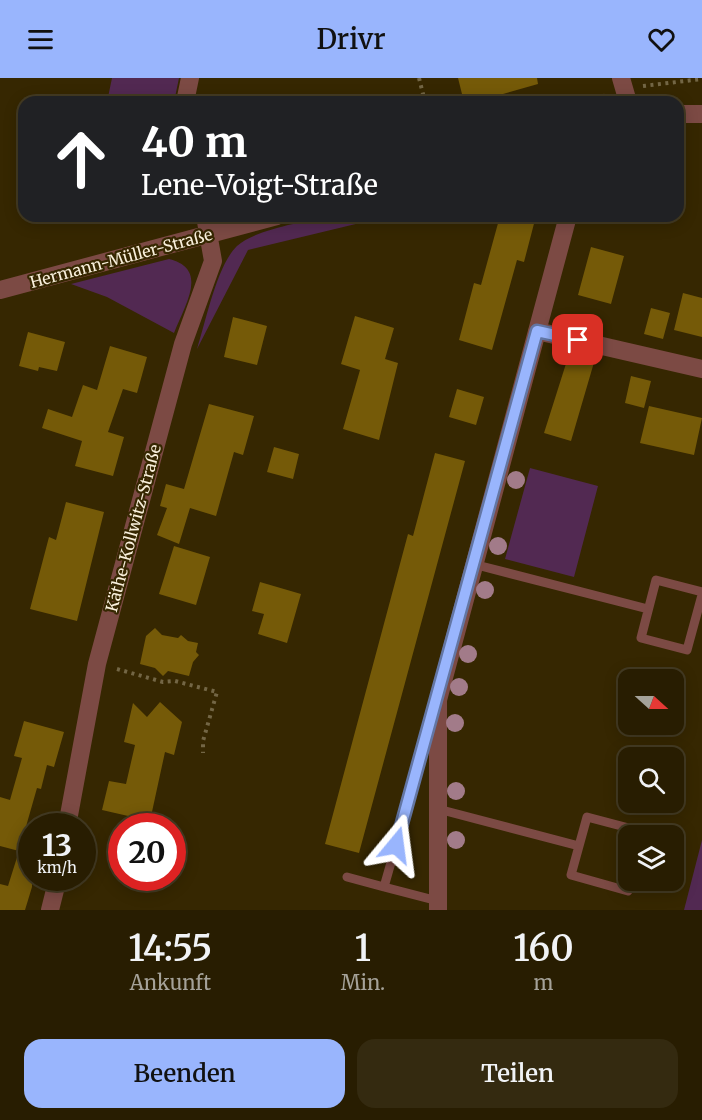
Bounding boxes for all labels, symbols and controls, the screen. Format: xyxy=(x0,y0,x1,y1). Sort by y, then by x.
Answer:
text: Drivr xyxy=(316,22,386,56)
icon: menu xyxy=(24,23,57,56)
icon: heart xyxy=(645,23,678,56)
text: 40 m xyxy=(141,116,247,168)
icon: ahead xyxy=(42,120,120,198)
text: Lene-Voigt-Straße xyxy=(141,168,378,202)
street label: Hermann-Müller-Straße xyxy=(28,224,214,292)
pin xyxy=(552,314,603,365)
icon: arrive xyxy=(561,323,594,356)
street label: Käthe-Kollwitz-Straße xyxy=(101,442,165,614)
north arrow xyxy=(618,669,684,735)
map controls xyxy=(618,669,684,891)
button: search xyxy=(618,747,684,813)
speed limit sign: 20 xyxy=(108,813,186,891)
position arrow xyxy=(364,813,428,877)
button: layers xyxy=(618,825,684,891)
text: 13 xyxy=(42,826,72,864)
text: km/h xyxy=(37,858,77,877)
text: 14:55 xyxy=(128,926,212,971)
text: 1 xyxy=(355,926,371,971)
text: 160 xyxy=(513,926,574,971)
text: Ankunft xyxy=(130,970,211,995)
text: Min. xyxy=(341,970,385,995)
text: m xyxy=(534,970,553,995)
button: Beenden xyxy=(24,1039,345,1108)
button: Teilen xyxy=(357,1039,678,1108)

